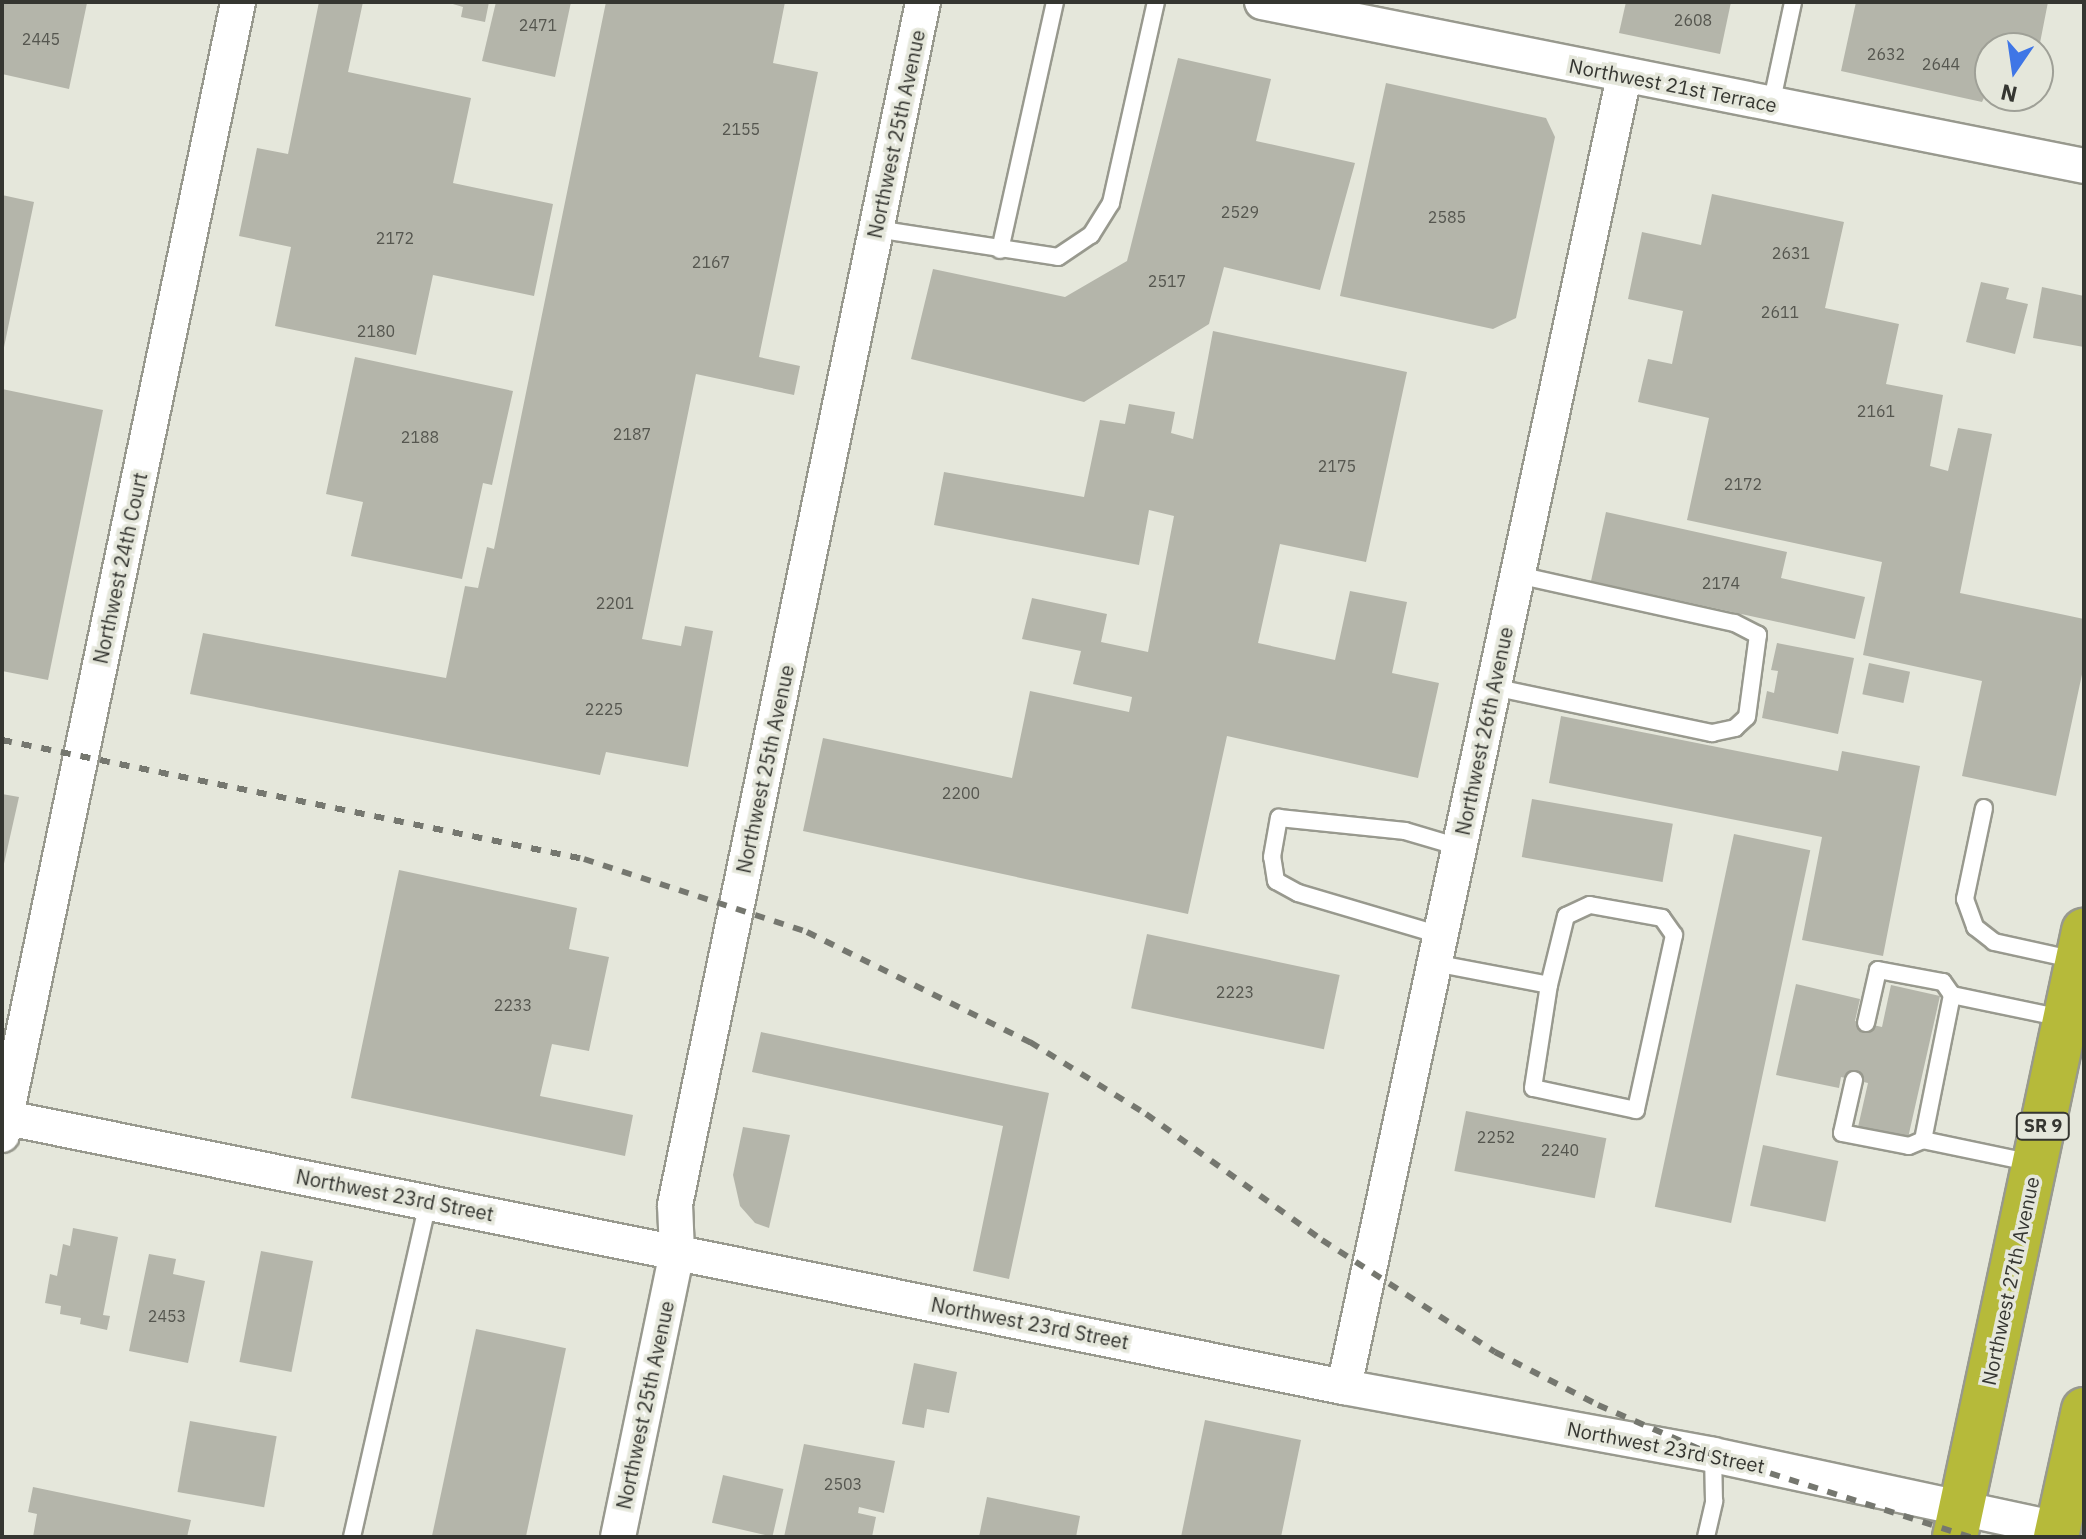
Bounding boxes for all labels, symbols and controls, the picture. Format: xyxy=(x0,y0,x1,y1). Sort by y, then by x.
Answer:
house number: 2608 xyxy=(1674,10,1712,30)
house number: 2471 xyxy=(519,15,557,35)
street label: Northwest 25th Avenue xyxy=(862,28,930,240)
house number: 2445 xyxy=(22,29,60,49)
north arrow xyxy=(1974,32,2054,112)
house number: 2632 xyxy=(1867,44,1905,64)
street label: Northwest 21st Terrace xyxy=(1567,53,1779,117)
house number: 2644 xyxy=(1922,54,1960,74)
text: N xyxy=(1998,78,2020,110)
house number: 2155 xyxy=(722,119,760,139)
house number: 2529 xyxy=(1221,202,1259,222)
house number: 2585 xyxy=(1428,207,1466,227)
house number: 2172 xyxy=(376,228,414,248)
house number: 2631 xyxy=(1772,243,1810,263)
house number: 2167 xyxy=(692,252,730,272)
house number: 2517 xyxy=(1148,271,1186,291)
house number: 2611 xyxy=(1761,302,1799,322)
house number: 2180 xyxy=(357,321,395,341)
house number: 2161 xyxy=(1857,401,1895,421)
house number: 2187 xyxy=(613,424,651,444)
house number: 2188 xyxy=(401,427,439,447)
house number: 2175 xyxy=(1318,456,1356,476)
street label: Northwest 24th Court xyxy=(88,470,152,666)
house number: 2172 xyxy=(1724,474,1762,494)
house number: 2174 xyxy=(1702,573,1740,593)
house number: 2201 xyxy=(596,593,634,613)
street label: Northwest 26th Avenue xyxy=(1450,625,1518,837)
street label: Northwest 25th Avenue xyxy=(731,663,799,875)
house number: 2225 xyxy=(585,699,623,719)
house number: 2200 xyxy=(942,783,980,803)
house number: 2223 xyxy=(1216,982,1254,1002)
house number: 2233 xyxy=(494,995,532,1015)
road number: SR 9 xyxy=(2015,1112,2071,1140)
house number: 2252 xyxy=(1477,1127,1515,1147)
house number: 2240 xyxy=(1541,1140,1579,1160)
street label: Northwest 23rd Street xyxy=(294,1164,496,1226)
street label: Northwest 27th Avenue xyxy=(1976,1175,2044,1387)
street label: Northwest 23rd Street xyxy=(929,1292,1131,1354)
street label: Northwest 25th Avenue xyxy=(611,1299,679,1511)
house number: 2453 xyxy=(148,1306,186,1326)
street label: Northwest 23rd Street xyxy=(1565,1416,1767,1478)
house number: 2503 xyxy=(824,1474,862,1494)

